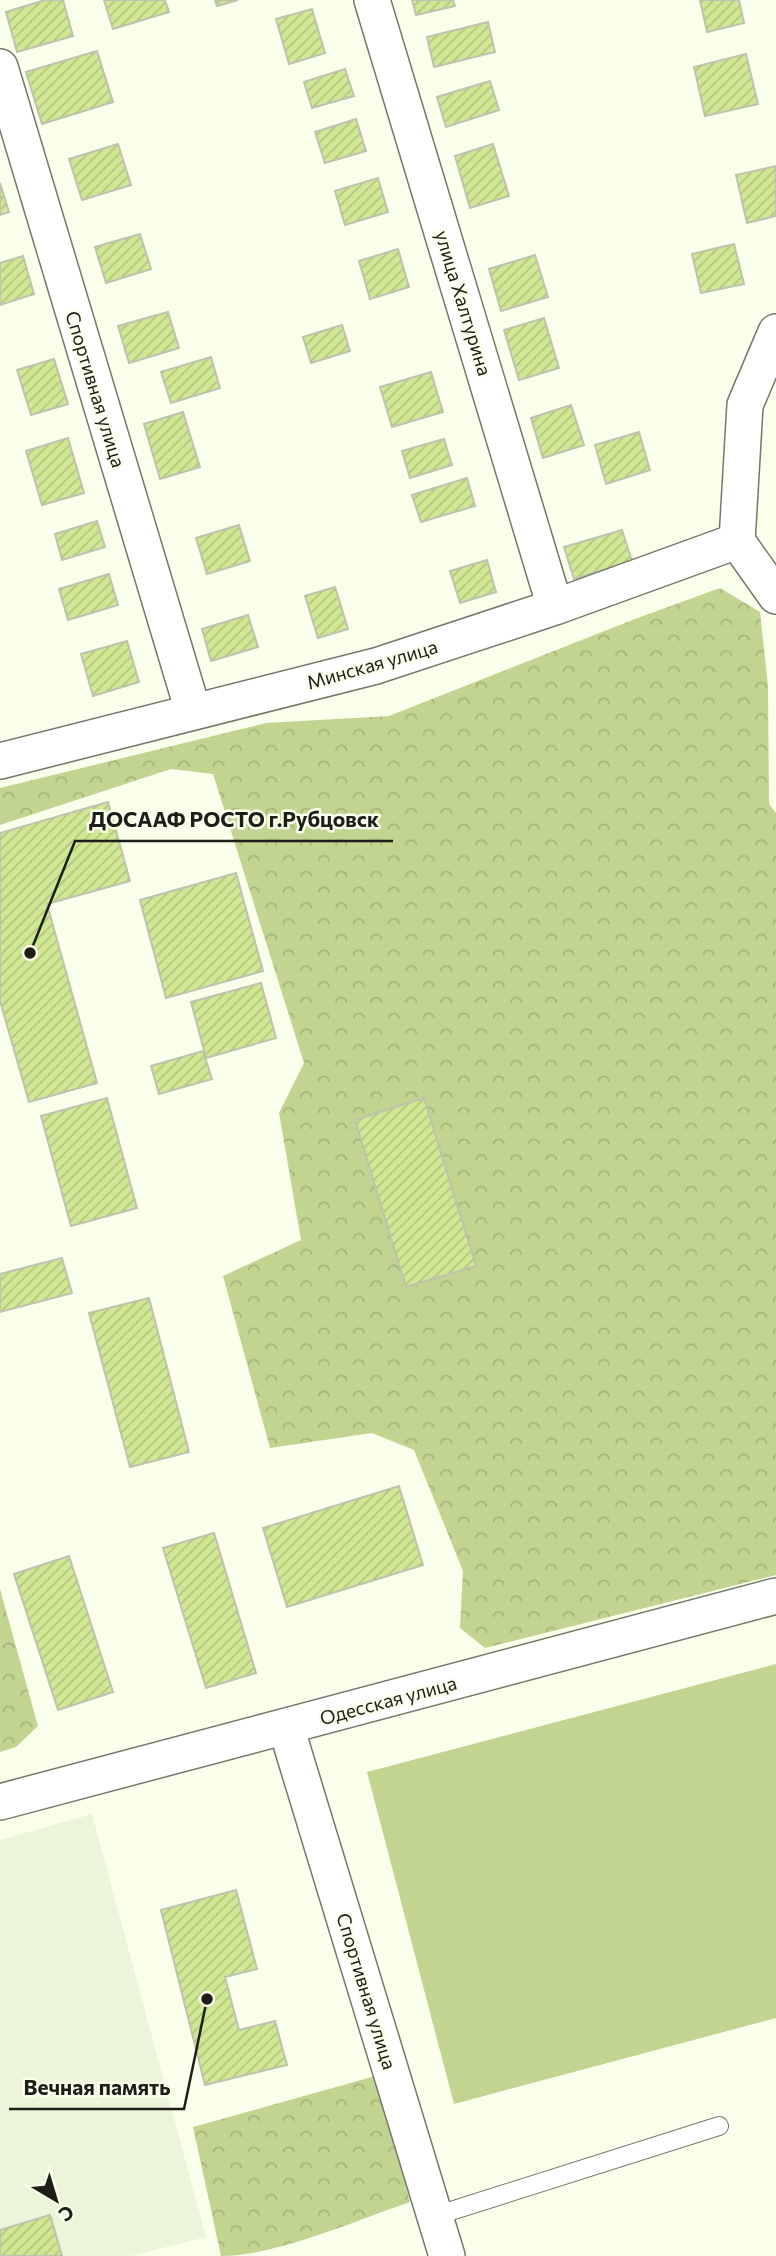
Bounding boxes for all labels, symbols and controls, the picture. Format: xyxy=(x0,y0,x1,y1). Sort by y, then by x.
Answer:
street label: улица Халтурина xyxy=(431,228,497,378)
street label: Спортивная улица xyxy=(61,308,131,470)
street label: Минская улица xyxy=(304,634,440,694)
callout: ДОСААФ РОСТО г.Рубцовск xyxy=(75,799,393,841)
text: ДОСААФ РОСТО г.Рубцовск xyxy=(89,806,379,831)
street label: Одесская улица xyxy=(317,1671,459,1729)
street label: Спортивная улица xyxy=(332,1910,402,2072)
callout: Вечная память xyxy=(9,2067,184,2109)
text: Вечная память xyxy=(24,2074,170,2099)
north arrow xyxy=(21,2165,91,2235)
text: С xyxy=(55,2201,79,2227)

